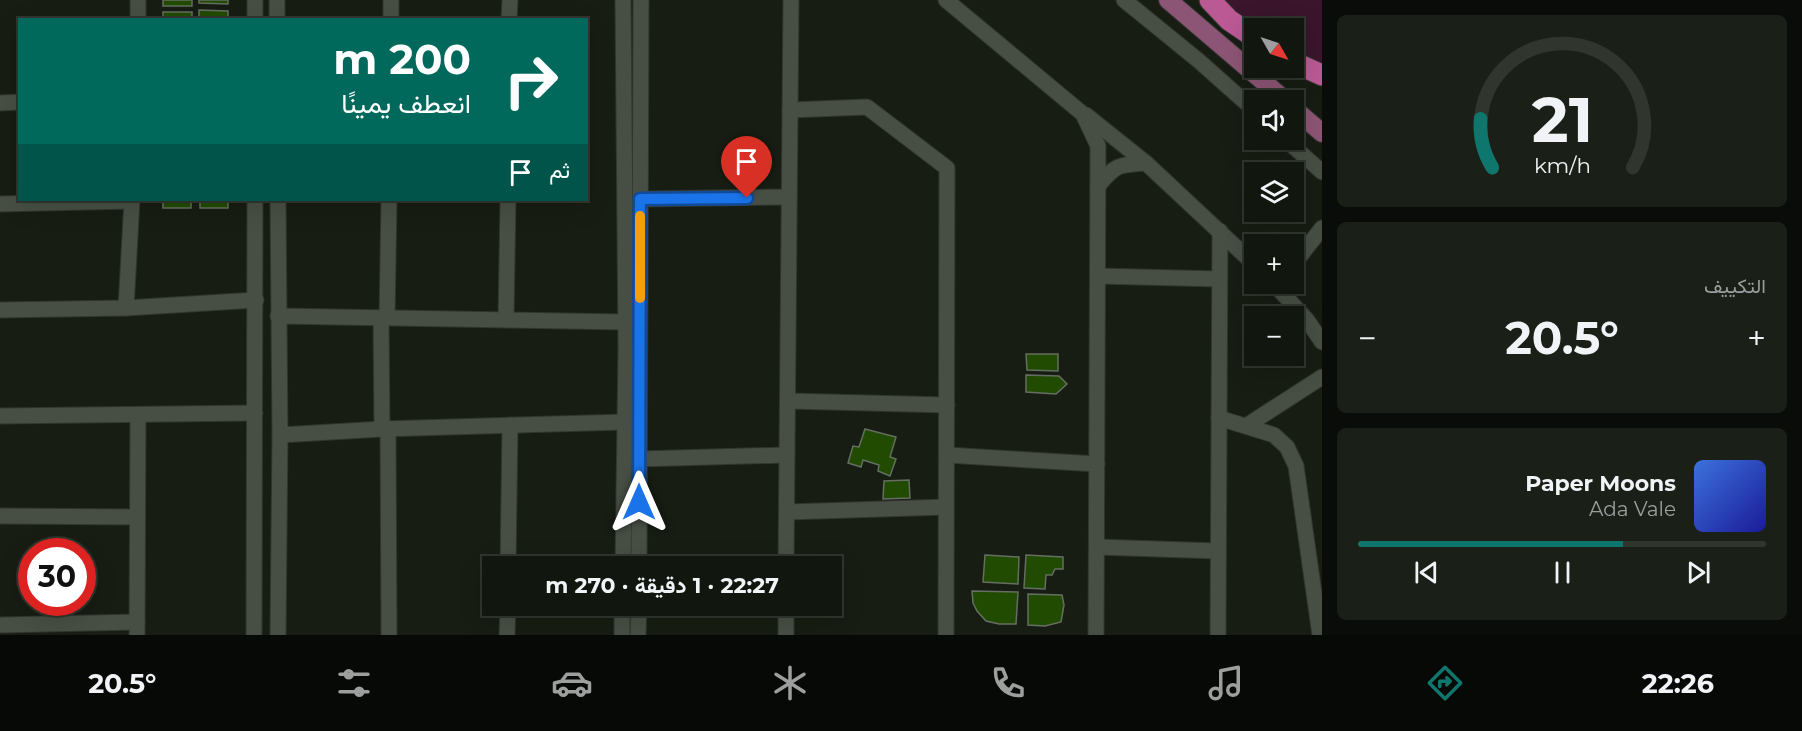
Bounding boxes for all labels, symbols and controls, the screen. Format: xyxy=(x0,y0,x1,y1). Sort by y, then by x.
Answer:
north arrow xyxy=(1244,18,1304,78)
map controls xyxy=(1244,18,1304,366)
text: 200 m xyxy=(333,33,471,85)
icon: right xyxy=(492,42,570,120)
text: 21 xyxy=(1531,82,1593,158)
text: انعطف يمينًا xyxy=(341,87,471,120)
button: sound xyxy=(1244,90,1304,150)
pin xyxy=(721,136,772,198)
icon: arrive xyxy=(730,145,763,178)
text: km/h xyxy=(1533,152,1591,178)
icon: arrive xyxy=(504,156,537,189)
text: ثم xyxy=(549,157,570,184)
button: layers xyxy=(1244,162,1304,222)
button: + xyxy=(1244,234,1304,294)
text: التكييف xyxy=(1704,274,1766,298)
button: − xyxy=(1244,306,1304,366)
text: 20.5° xyxy=(1505,310,1619,365)
text: − xyxy=(1358,318,1377,358)
text: + xyxy=(1747,318,1766,358)
position arrow xyxy=(607,470,671,534)
text: Paper Moons xyxy=(1525,470,1676,497)
text: Ada Vale xyxy=(1589,497,1676,521)
speed limit sign: 30 xyxy=(18,538,96,616)
icon: previous xyxy=(1410,556,1443,589)
icon: pause xyxy=(1546,556,1579,589)
icon: next xyxy=(1682,556,1715,589)
text: 22:27 · 1 دقيقة · 270 m xyxy=(545,572,779,599)
icon: filters xyxy=(333,662,375,704)
icon: car xyxy=(551,662,593,704)
icon: climate xyxy=(769,662,811,704)
icon: phone xyxy=(987,662,1029,704)
icon: music xyxy=(1205,662,1247,704)
icon: directions xyxy=(1424,662,1466,704)
text: 20.5° xyxy=(88,667,156,700)
text: 22:26 xyxy=(1642,667,1714,700)

